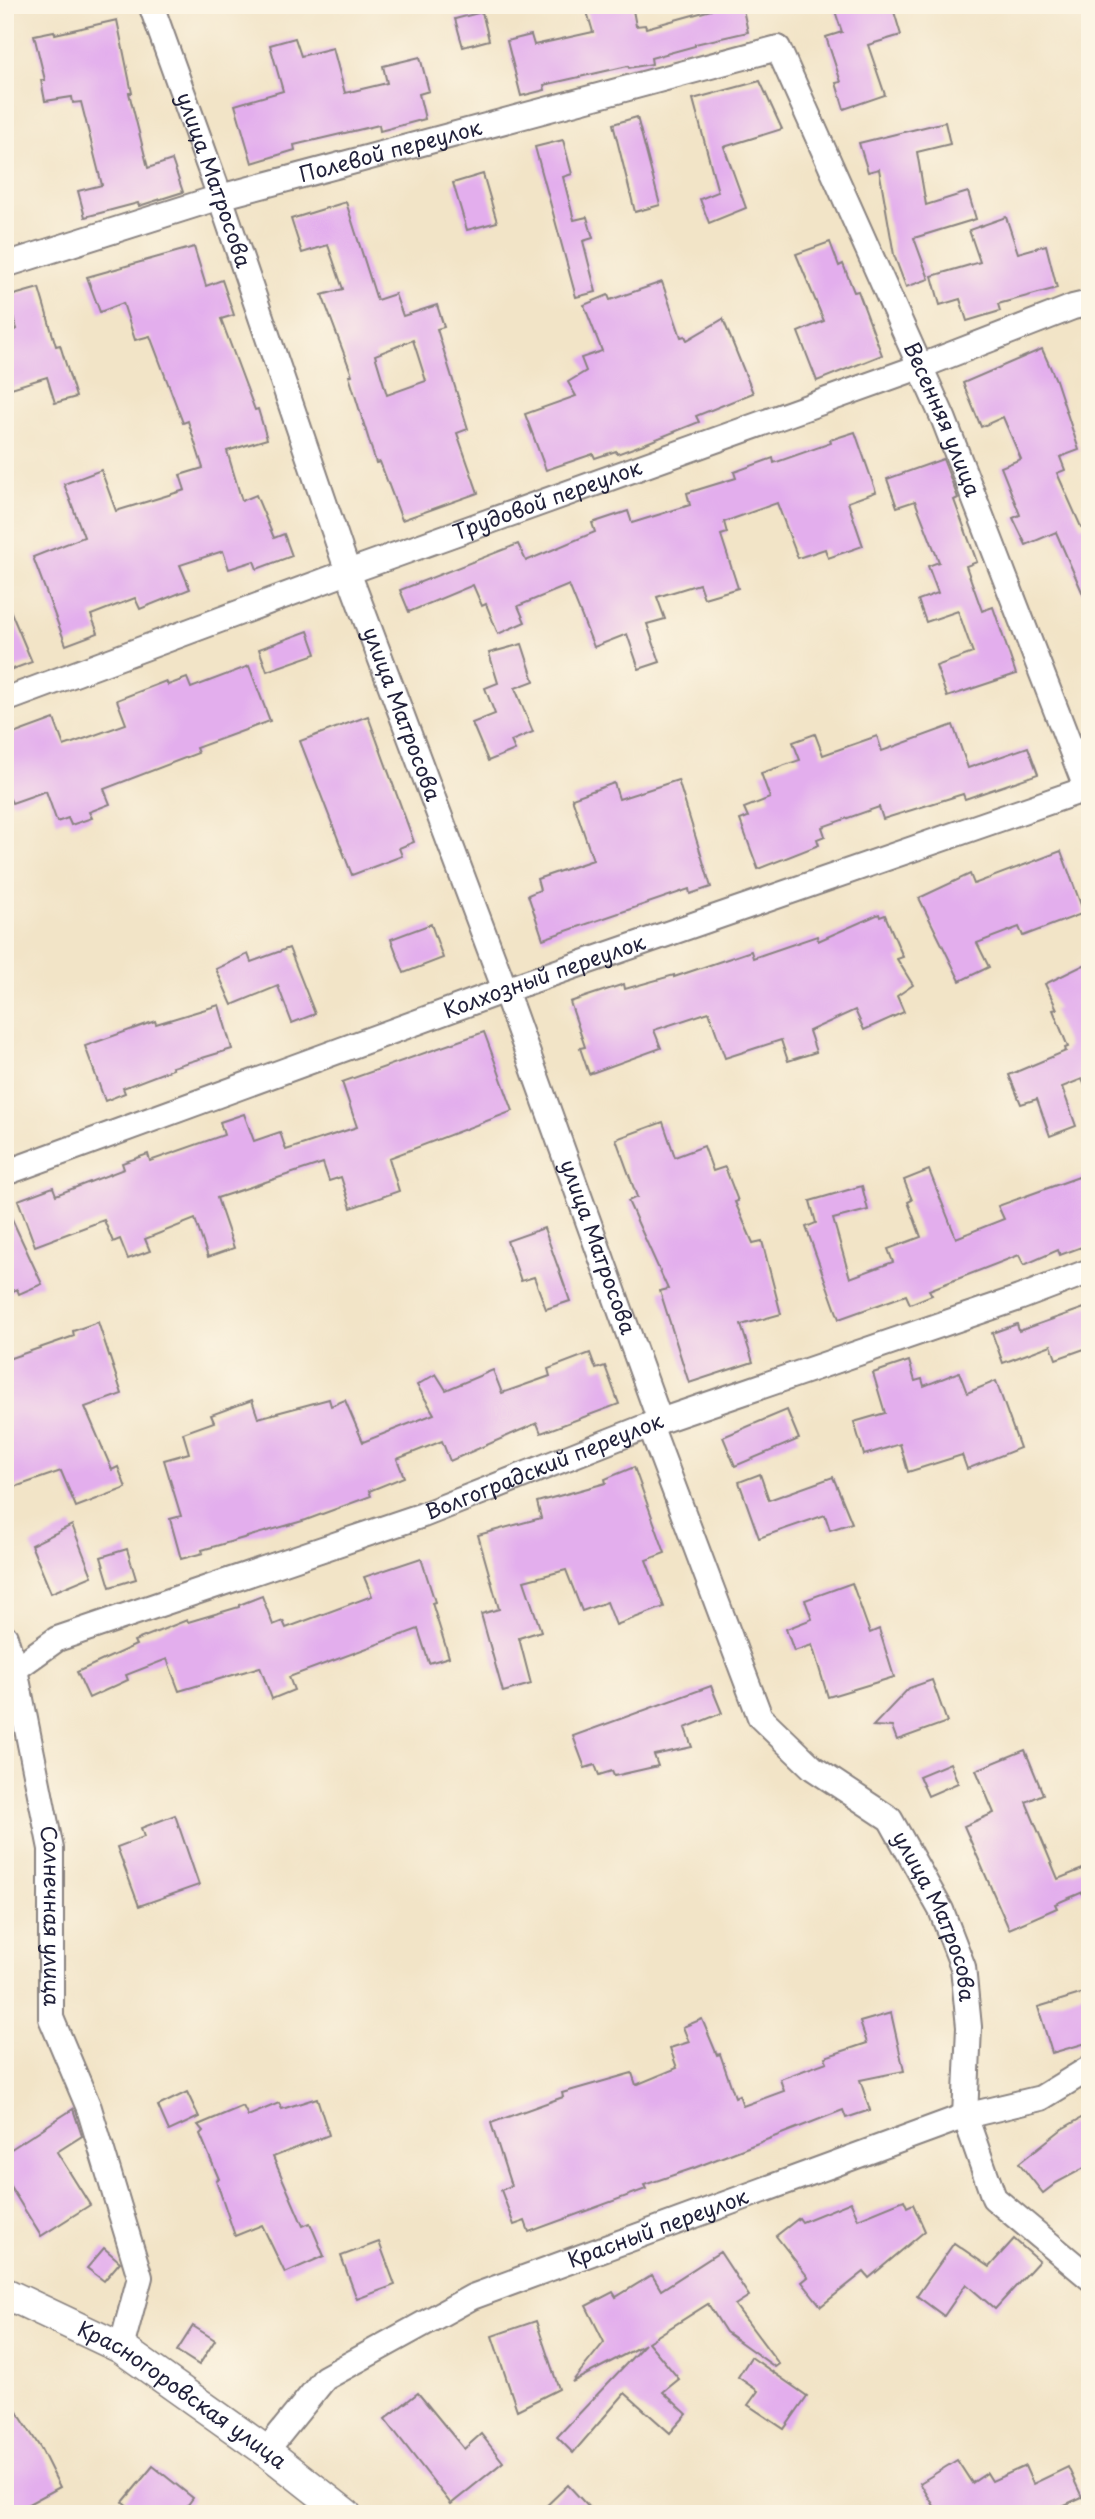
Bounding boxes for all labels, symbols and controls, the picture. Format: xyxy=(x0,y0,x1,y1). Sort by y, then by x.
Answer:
street label: улица Матросова xyxy=(170,87,261,272)
street label: Полевой переулок xyxy=(295,110,485,189)
street label: Весенняя улица xyxy=(897,336,990,501)
street label: Трудовой переулок xyxy=(448,450,646,547)
street label: улица Матросова xyxy=(356,622,451,805)
street label: Колхозный переулок xyxy=(438,925,650,1025)
street label: улица Матросова xyxy=(553,1154,646,1338)
street label: Волгоградский переулок xyxy=(420,1403,668,1527)
street label: Солнечная улица xyxy=(33,1822,69,2007)
street label: улица Матросова xyxy=(886,1824,984,2003)
street label: Красный переулок xyxy=(563,2179,753,2275)
street label: Красногоровская улица xyxy=(73,2312,295,2476)

